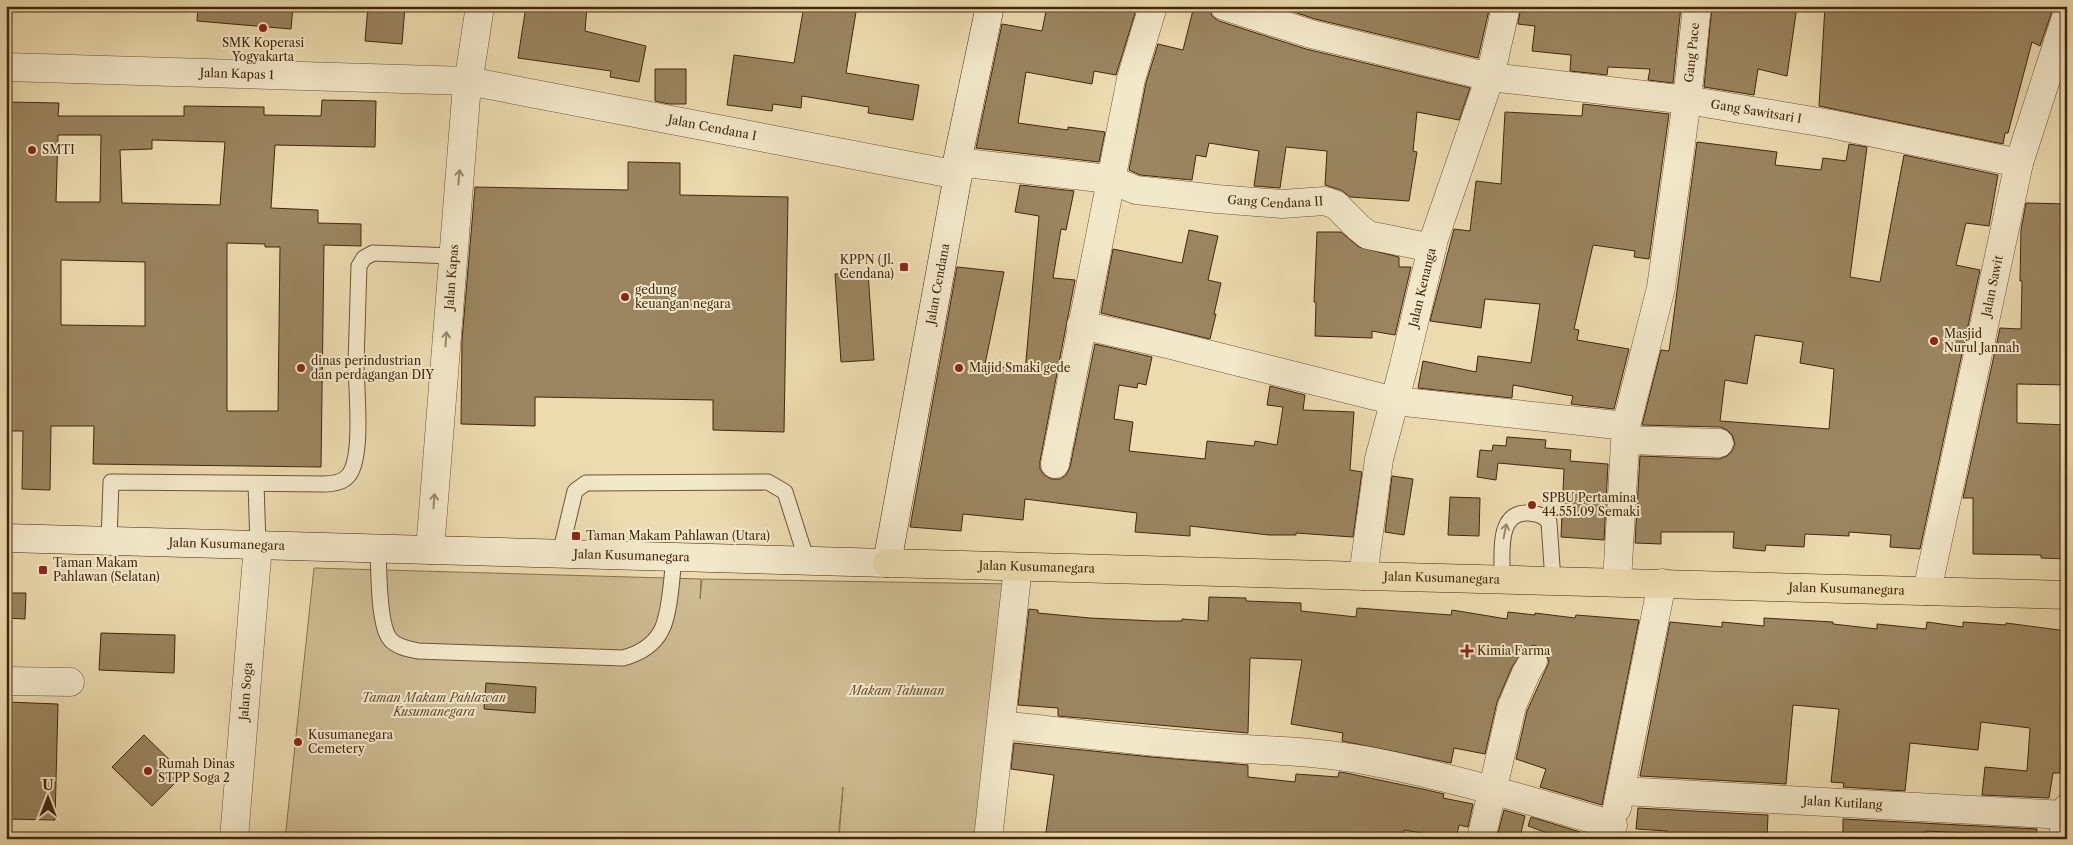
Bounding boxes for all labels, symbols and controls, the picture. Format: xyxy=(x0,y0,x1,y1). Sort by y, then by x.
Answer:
marker: SMK Koperasi Yogyakarta xyxy=(257,22,269,34)
street label: Gang Pace xyxy=(1681,22,1702,83)
place label: SMK Koperasi Yogyakarta xyxy=(222,35,304,64)
street label: Jalan Kapas 1 xyxy=(198,65,274,82)
street label: Gang Sawitsari I xyxy=(1710,96,1803,126)
street label: Jalan Cendana I xyxy=(665,111,758,143)
place label: SMTI xyxy=(42,142,75,157)
marker: SMTI xyxy=(26,144,38,156)
one-way arrow xyxy=(455,170,464,186)
street label: Gang Cendana II xyxy=(1227,192,1324,211)
street label: Jalan Cendana xyxy=(922,242,952,328)
street label: Jalan Kapas xyxy=(441,243,461,312)
street label: Jalan Kenanga xyxy=(1405,246,1439,330)
place label: KPPN (Jl. Cendana) xyxy=(840,252,894,281)
street label: Jalan Sawit xyxy=(1978,253,2006,320)
marker: KPPN (Jl. Cendana) xyxy=(898,261,910,273)
place label: gedung keuangan negara xyxy=(635,282,732,311)
marker: gedung keuangan negara xyxy=(619,291,631,303)
place label: Masjid Nurul Jannah xyxy=(1944,326,2020,355)
one-way arrow xyxy=(442,332,451,348)
marker: Masjid Nurul Jannah xyxy=(1928,335,1940,347)
place label: dinas perindustrian dan perdagangan DIY xyxy=(311,353,435,382)
place label: Majid Smaki gede xyxy=(969,360,1071,375)
marker: dinas perindustrian dan perdagangan DIY xyxy=(295,362,307,374)
marker: Majid Smaki gede xyxy=(953,362,965,374)
place label: SPBU Pertamina 44.551.09 Semaki xyxy=(1542,490,1640,519)
one-way arrow xyxy=(429,494,439,510)
marker: SPBU Pertamina 44.551.09 Semaki xyxy=(1526,499,1538,511)
one-way arrow xyxy=(1500,523,1510,539)
place label: Taman Makam Pahlawan (Utara) xyxy=(586,528,770,543)
marker: Taman Makam Pahlawan (Utara) xyxy=(570,530,582,542)
street label: Jalan Kusumanegara xyxy=(167,535,286,553)
street label: Jalan Kusumanegara xyxy=(571,546,691,564)
place label: Taman Makam Pahlawan (Selatan) xyxy=(53,555,160,584)
street label: Jalan Kusumanegara xyxy=(977,557,1096,576)
marker: Taman Makam Pahlawan (Selatan) xyxy=(37,564,49,576)
street label: Jalan Kusumanegara xyxy=(1382,568,1501,587)
street label: Jalan Kusumanegara xyxy=(1786,579,1906,598)
place label: Kimia Farma xyxy=(1477,643,1551,658)
marker: Kimia Farma xyxy=(1461,645,1473,657)
street label: Jalan Soga xyxy=(236,661,255,723)
park label: Makam Tahunan xyxy=(848,683,944,698)
park label: Taman Makam Pahlawan Kusumanegara xyxy=(362,690,506,719)
place label: Kusumanegara Cemetery xyxy=(308,727,394,756)
marker: Kusumanegara Cemetery xyxy=(292,736,304,748)
place label: Rumah Dinas STPP Soga 2 xyxy=(158,756,235,785)
marker: Rumah Dinas STPP Soga 2 xyxy=(142,765,154,777)
north arrow xyxy=(22,772,72,822)
text: U xyxy=(42,776,54,794)
street label: Jalan Kutilang xyxy=(1801,793,1883,812)

